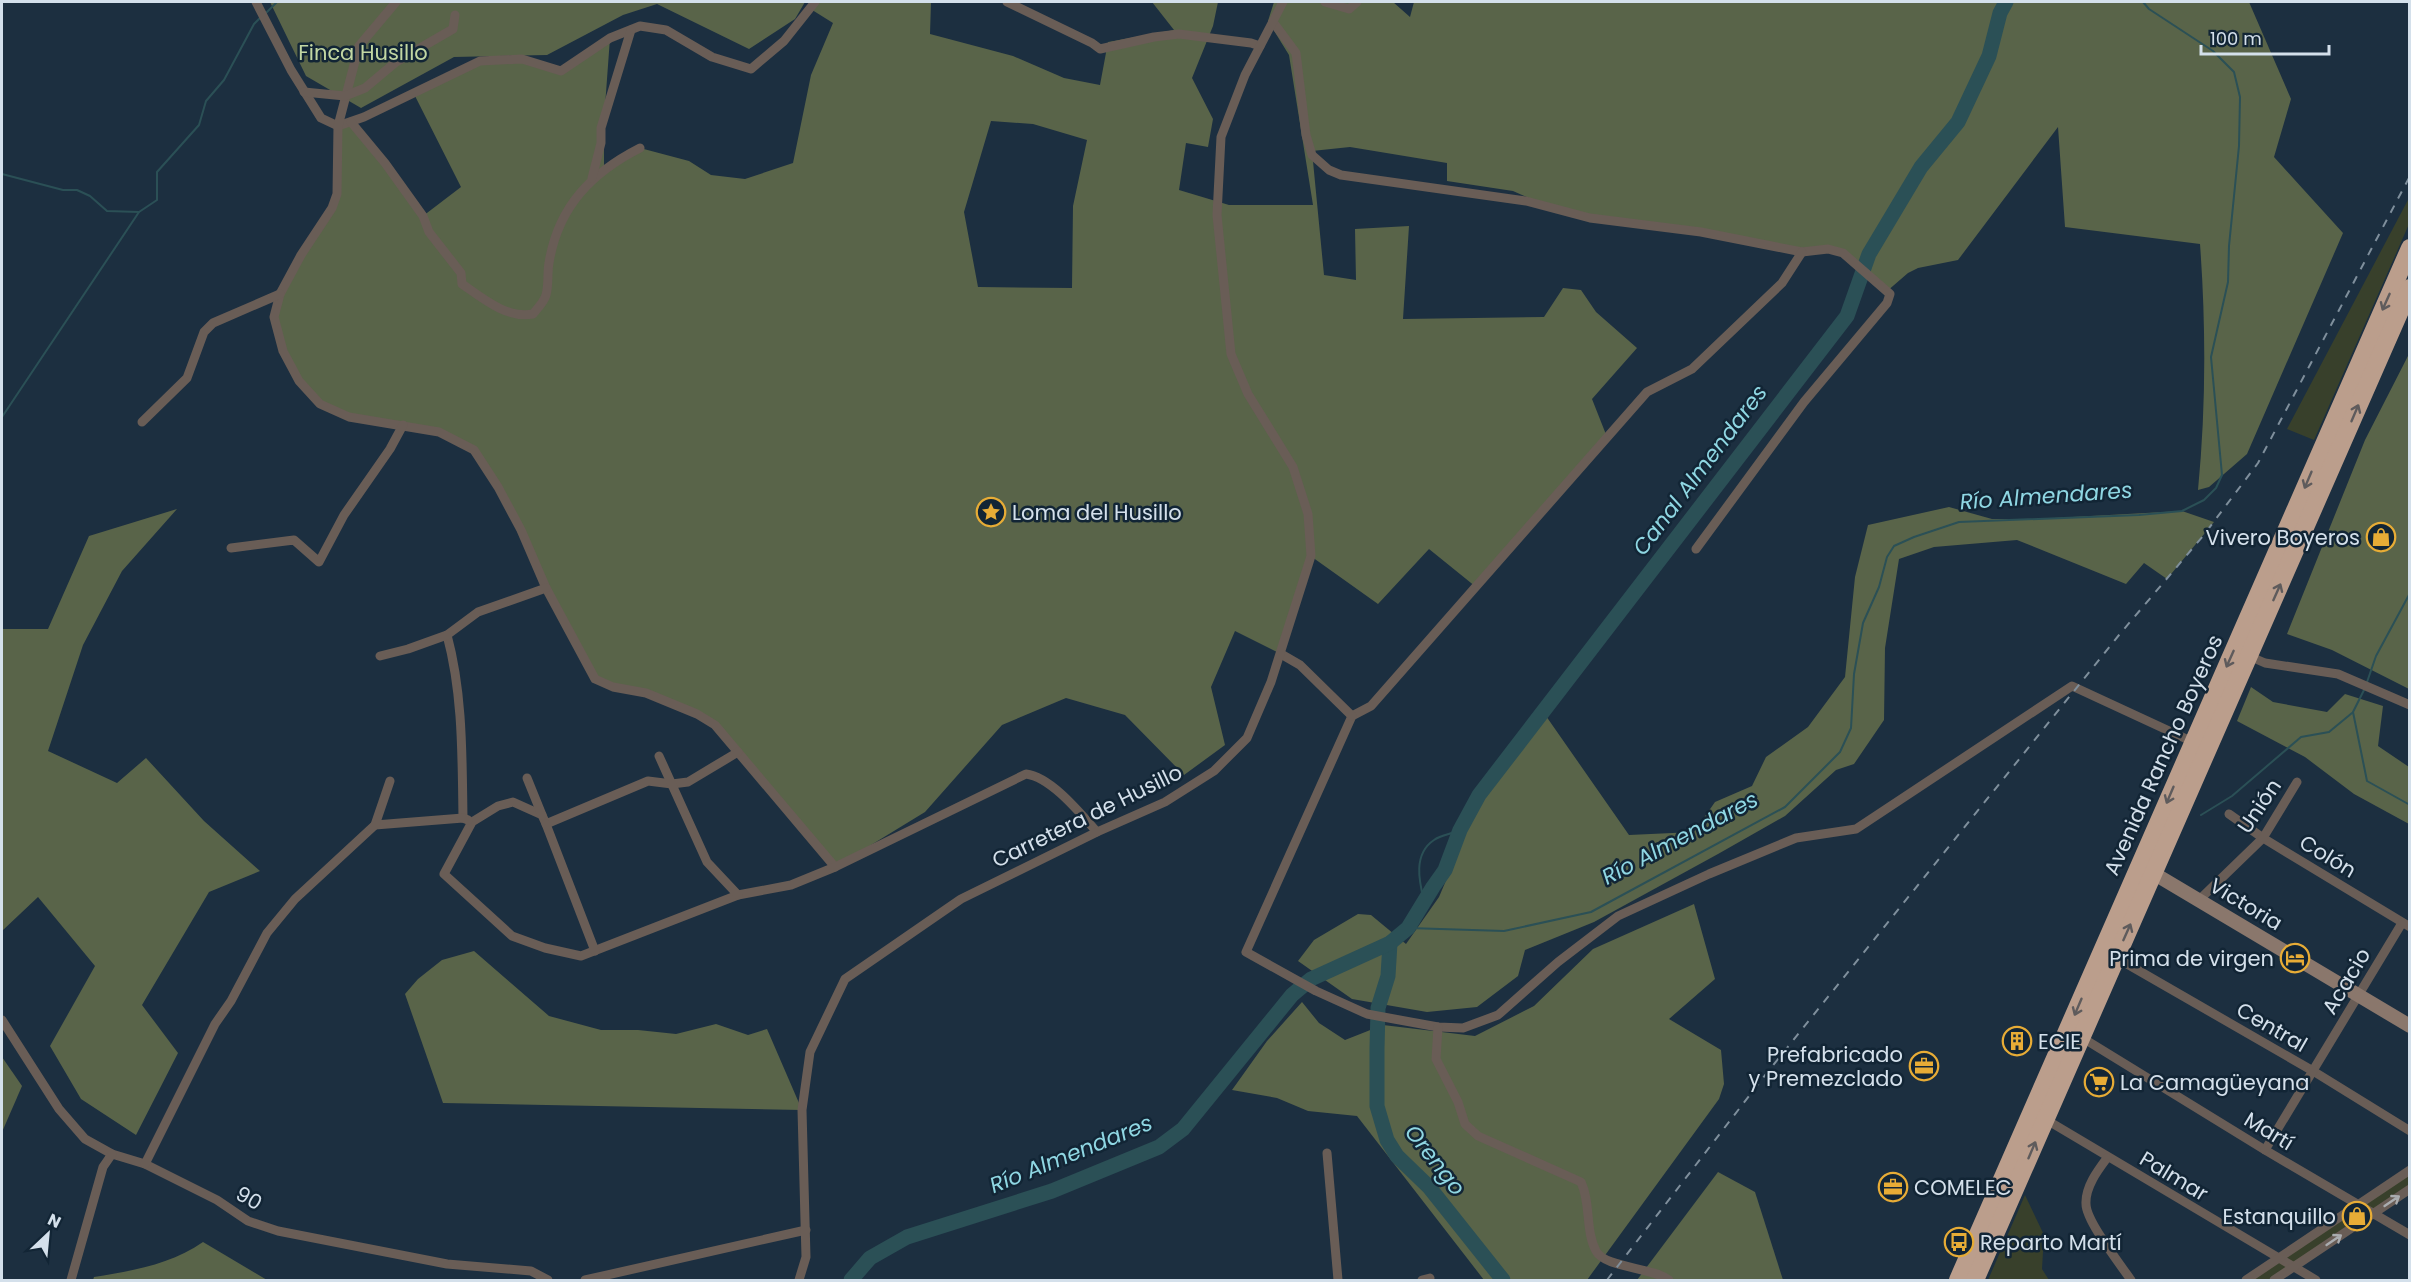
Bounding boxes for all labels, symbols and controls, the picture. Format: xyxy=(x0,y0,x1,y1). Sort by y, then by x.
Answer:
scale bar xyxy=(2201,18,2328,56)
text: 100 m xyxy=(2210,26,2262,51)
park label: Finca Husillo xyxy=(298,38,428,67)
one-way arrow xyxy=(2379,292,2391,310)
water label: Canal Almendares xyxy=(1625,378,1775,562)
one-way arrow xyxy=(2350,404,2361,423)
one-way arrow xyxy=(2302,471,2313,489)
water label: Río Almendares xyxy=(1959,474,2133,518)
place icon: Loma del Husillo xyxy=(975,496,1007,528)
place label: Loma del Husillo xyxy=(1012,498,1182,527)
shop icon: Vivero Boyeros xyxy=(2365,521,2397,553)
place label: Vivero Boyeros xyxy=(2206,523,2360,552)
one-way arrow xyxy=(2272,583,2283,601)
street label: Avenida Rancho Boyeros xyxy=(2097,630,2229,880)
one-way arrow xyxy=(2223,650,2234,668)
street label: Carretera de Husillo xyxy=(987,757,1187,875)
street label: Unión xyxy=(2230,773,2288,839)
water label: Río Almendares xyxy=(1596,784,1764,892)
one-way arrow xyxy=(2164,786,2175,804)
street label: Colón xyxy=(2294,828,2362,884)
street label: Victoria xyxy=(2204,871,2288,937)
one-way arrow xyxy=(2121,924,2133,942)
hotel icon: Prima de virgen xyxy=(2279,942,2311,974)
street label: Acacio xyxy=(2315,942,2377,1020)
place label: Prima de virgen xyxy=(2109,944,2274,973)
street label: Central xyxy=(2231,995,2313,1059)
one-way arrow xyxy=(2072,997,2083,1016)
building icon: ECIE xyxy=(2001,1025,2033,1057)
place label: ECIE xyxy=(2038,1027,2081,1056)
place label: Prefabricado y Premezclado xyxy=(1749,1040,1903,1093)
office icon: Prefabricado y Premezclado xyxy=(1908,1050,1940,1082)
supermarket icon: La Camagüeyana xyxy=(2083,1066,2115,1098)
place label: La Camagüeyana xyxy=(2120,1068,2309,1097)
street label: Martí xyxy=(2239,1105,2299,1157)
water label: Río Almendares xyxy=(985,1107,1157,1201)
water label: Orengo xyxy=(1397,1118,1473,1202)
one-way arrow xyxy=(2027,1141,2038,1159)
street label: Palmar xyxy=(2134,1144,2214,1208)
office icon: COMELEC xyxy=(1877,1171,1909,1203)
place label: COMELEC xyxy=(1914,1173,2012,1202)
street label: 90 xyxy=(230,1179,268,1217)
one-way arrow xyxy=(2383,1195,2399,1207)
shop icon: Estanquillo xyxy=(2341,1200,2373,1232)
place label: Estanquillo xyxy=(2222,1202,2336,1231)
north arrow xyxy=(18,1204,78,1264)
text: N xyxy=(44,1208,65,1234)
bus stop icon: Reparto Martí xyxy=(1943,1226,1975,1258)
place label: Reparto Martí xyxy=(1980,1228,2122,1257)
one-way arrow xyxy=(2325,1234,2341,1246)

